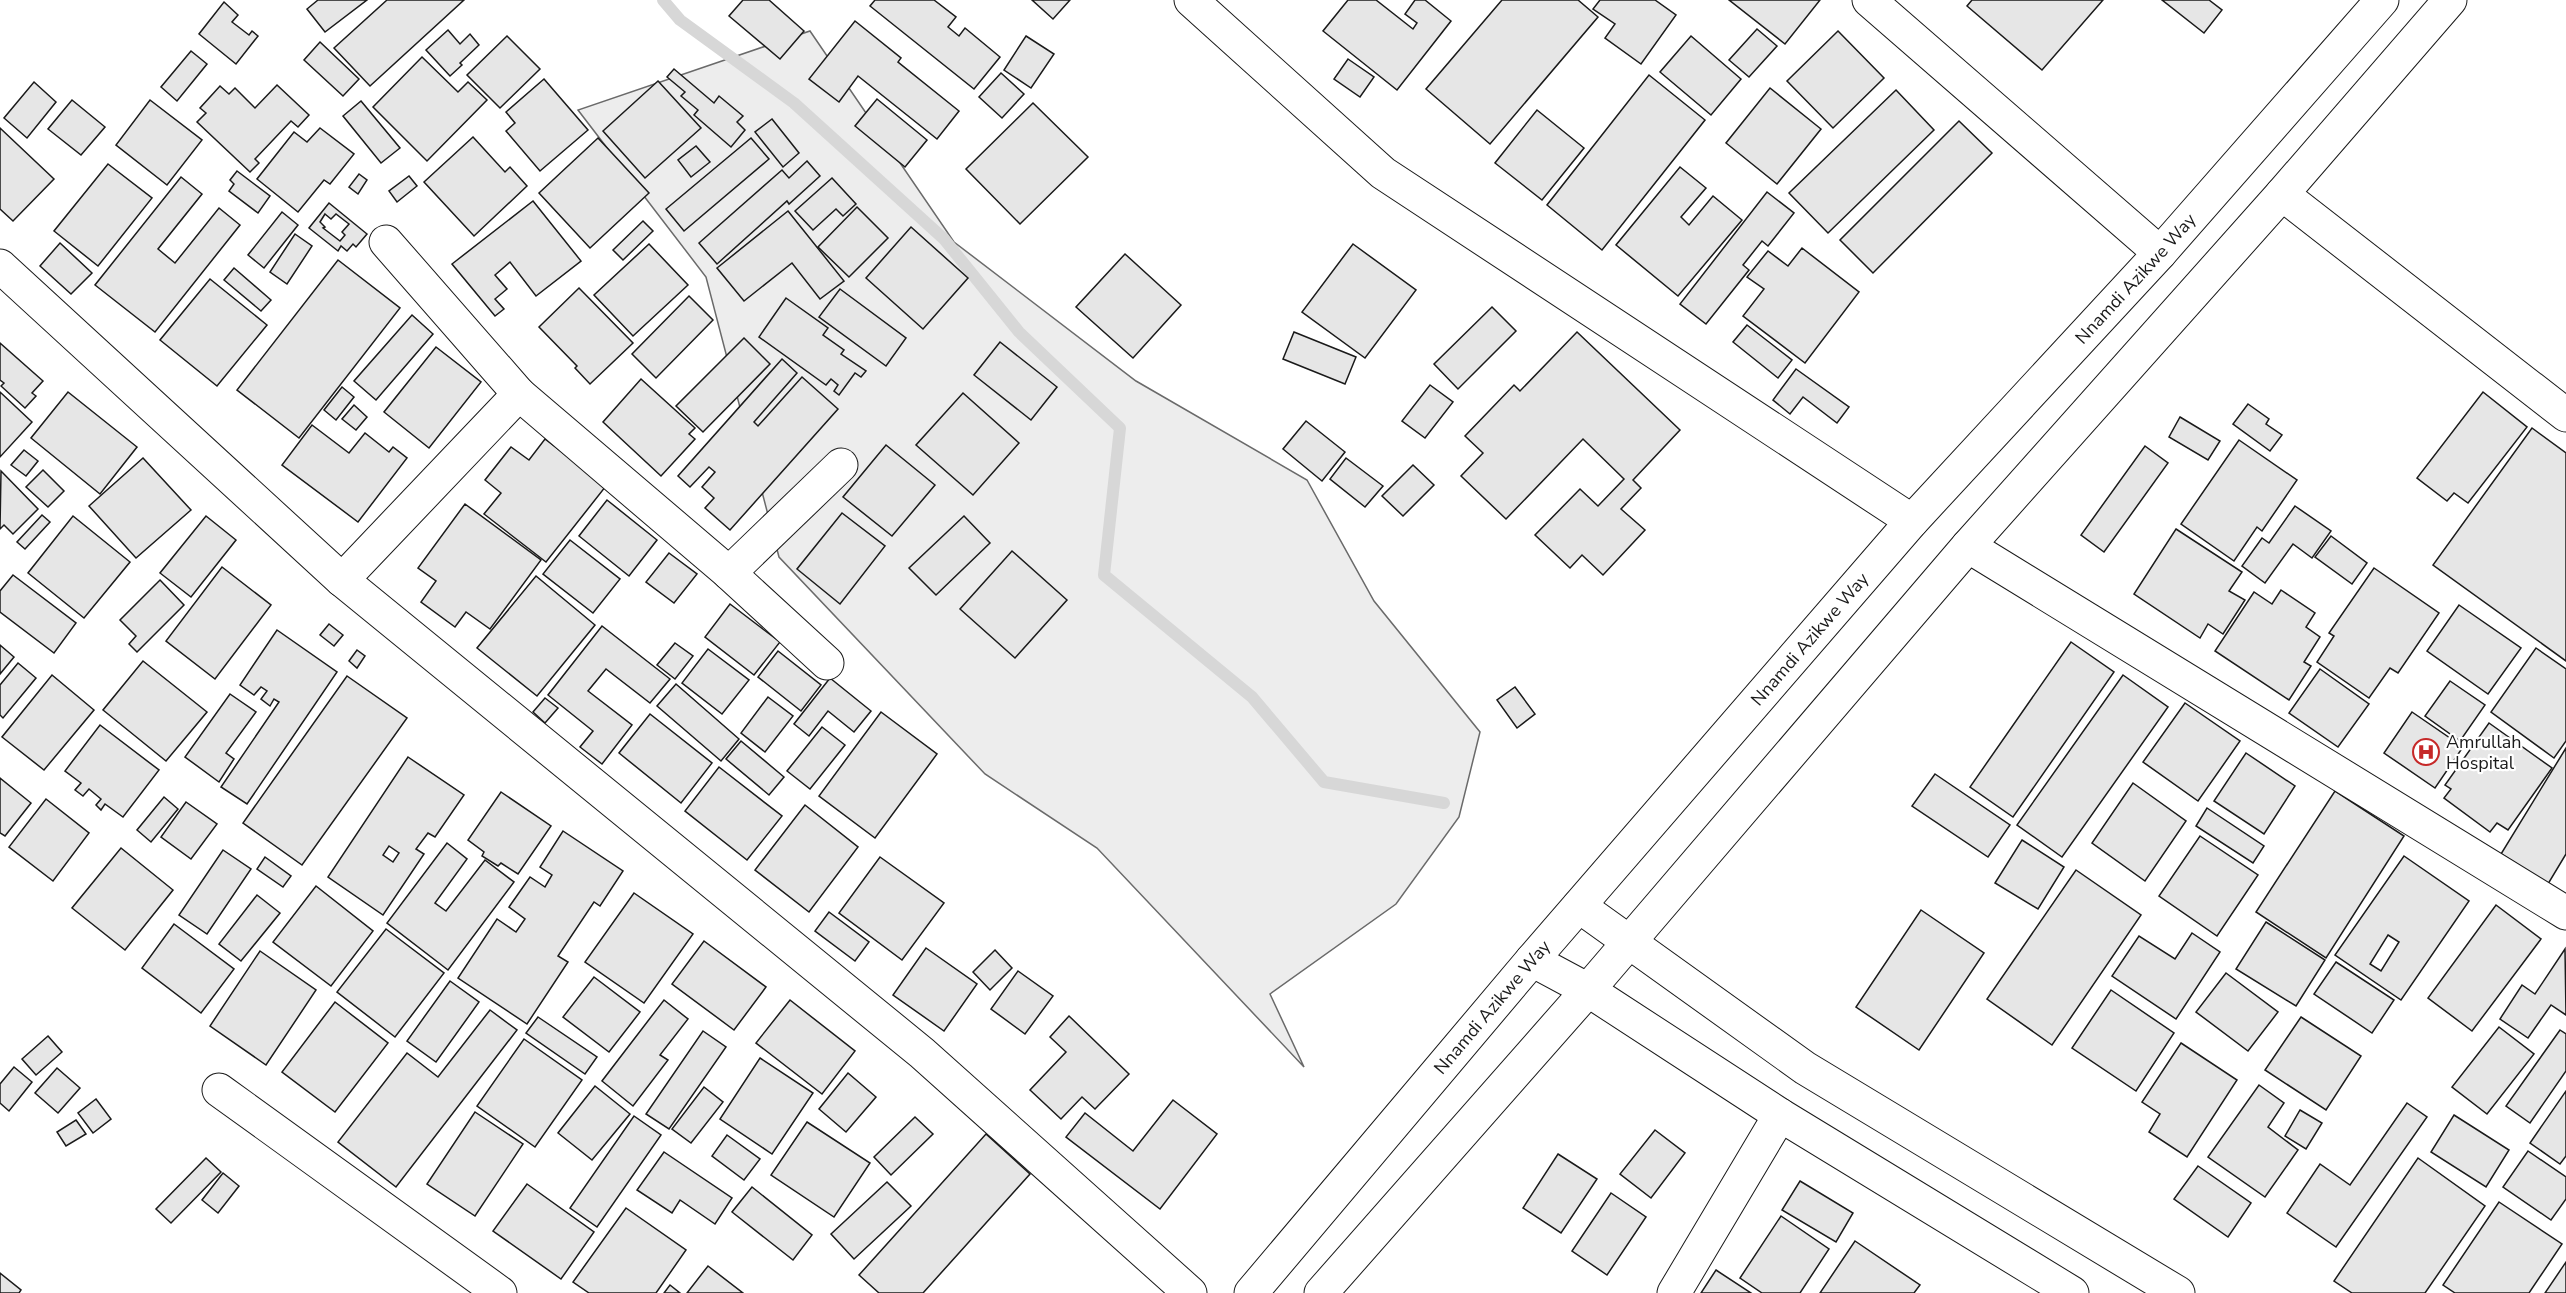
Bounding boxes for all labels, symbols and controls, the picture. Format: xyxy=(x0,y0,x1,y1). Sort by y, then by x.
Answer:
street label: Nnamdi Azikwe Way xyxy=(2070,208,2202,349)
street label: Nnamdi Azikwe Way xyxy=(1745,567,1875,711)
place label: Amrullah Hospital xyxy=(2446,730,2522,775)
hospital icon: Amrullah Hospital xyxy=(2411,737,2441,767)
street label: Nnamdi Azikwe Way xyxy=(1429,934,1556,1079)

